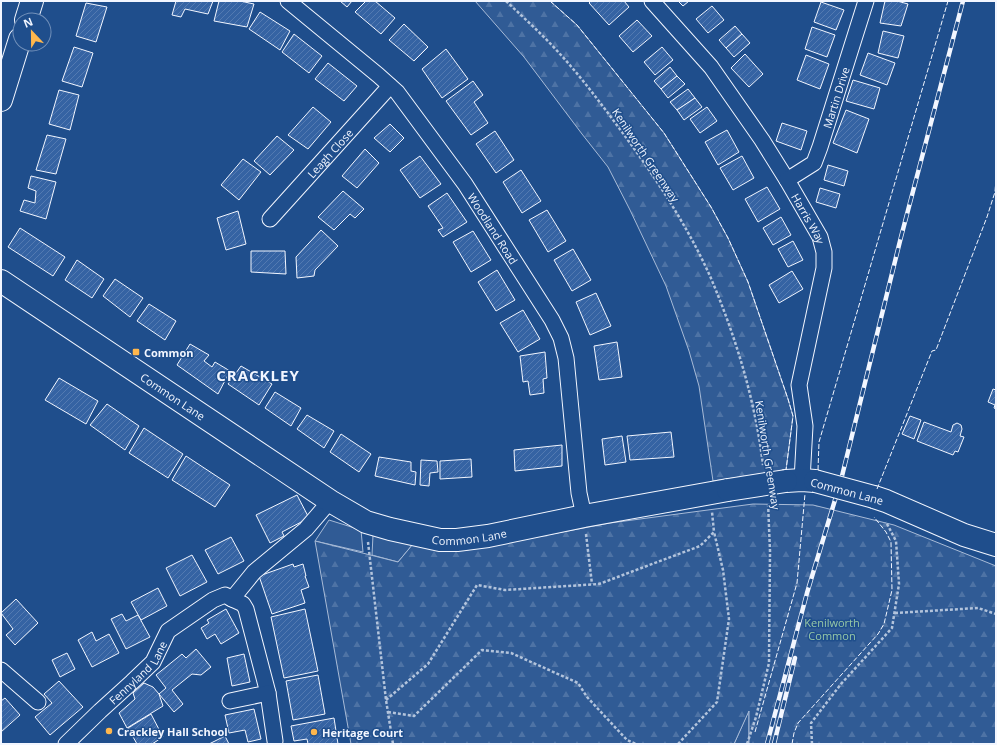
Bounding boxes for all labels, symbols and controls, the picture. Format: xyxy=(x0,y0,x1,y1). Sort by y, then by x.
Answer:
north arrow xyxy=(12,12,52,52)
text: N xyxy=(21,14,35,31)
street label: Martin Drive xyxy=(819,65,852,130)
street label: Kenilworth Greenway xyxy=(609,105,683,205)
street label: Leagh Close xyxy=(303,125,356,181)
street label: Woodland Road xyxy=(465,190,522,267)
street label: Harris Way xyxy=(789,190,829,246)
place label: Common xyxy=(144,345,193,360)
marker: Common xyxy=(131,347,141,357)
district label: CRACKLEY xyxy=(216,365,300,385)
street label: Common Lane xyxy=(138,369,208,423)
street label: Kenilworth Greenway xyxy=(752,399,784,511)
street label: Common Lane xyxy=(809,474,885,508)
street label: Common Lane xyxy=(430,525,508,548)
park label: Kenilworth Common xyxy=(804,615,860,643)
street label: Fennyland Lane xyxy=(105,638,170,707)
place label: Crackley Hall School xyxy=(117,724,228,739)
place label: Heritage Court xyxy=(322,725,403,740)
marker: Crackley Hall School xyxy=(104,726,114,736)
marker: Heritage Court xyxy=(309,727,319,737)

